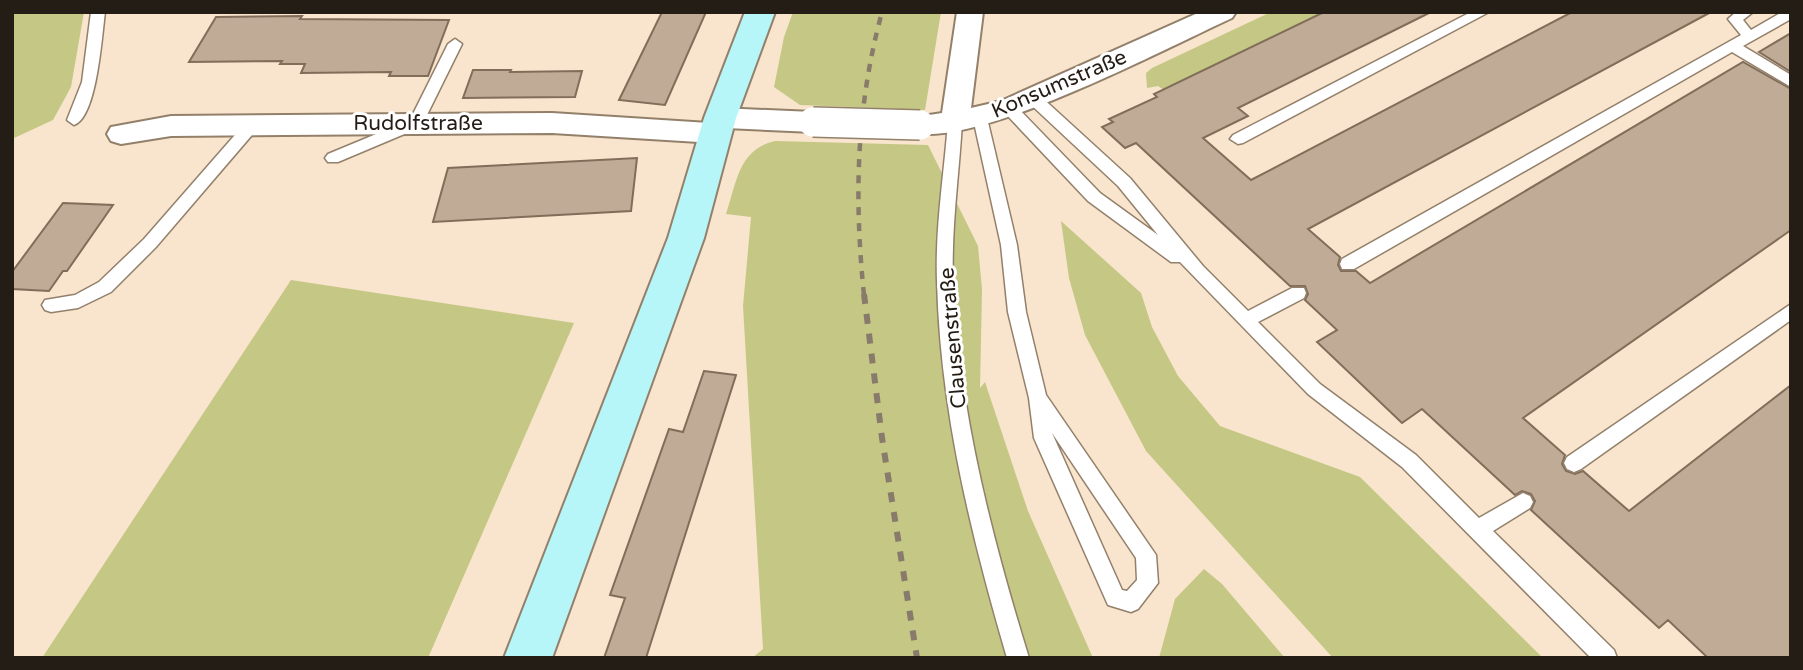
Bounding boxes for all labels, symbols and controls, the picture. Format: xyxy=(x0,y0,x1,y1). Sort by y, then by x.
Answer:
street label: Konsumstraße xyxy=(988,44,1130,124)
street label: Rudolfstraße xyxy=(353,111,483,136)
street label: Clausenstraße xyxy=(934,266,972,410)

